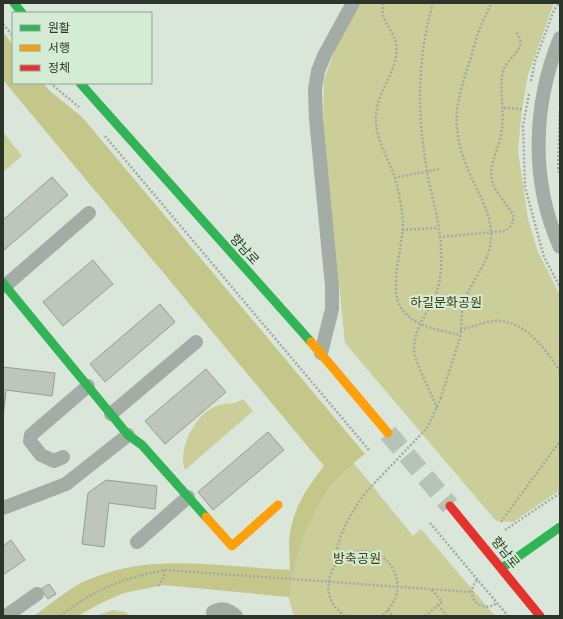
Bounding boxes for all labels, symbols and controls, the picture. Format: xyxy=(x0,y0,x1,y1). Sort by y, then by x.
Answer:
legend xyxy=(12,12,152,84)
text: 원활 xyxy=(48,20,70,35)
text: 서행 xyxy=(48,40,70,55)
text: 정체 xyxy=(48,60,70,75)
street label: 향남로 xyxy=(227,230,263,268)
park label: 하길문화공원 xyxy=(410,294,482,310)
street label: 향남로 xyxy=(488,533,524,571)
park label: 방축공원 xyxy=(333,550,381,566)

